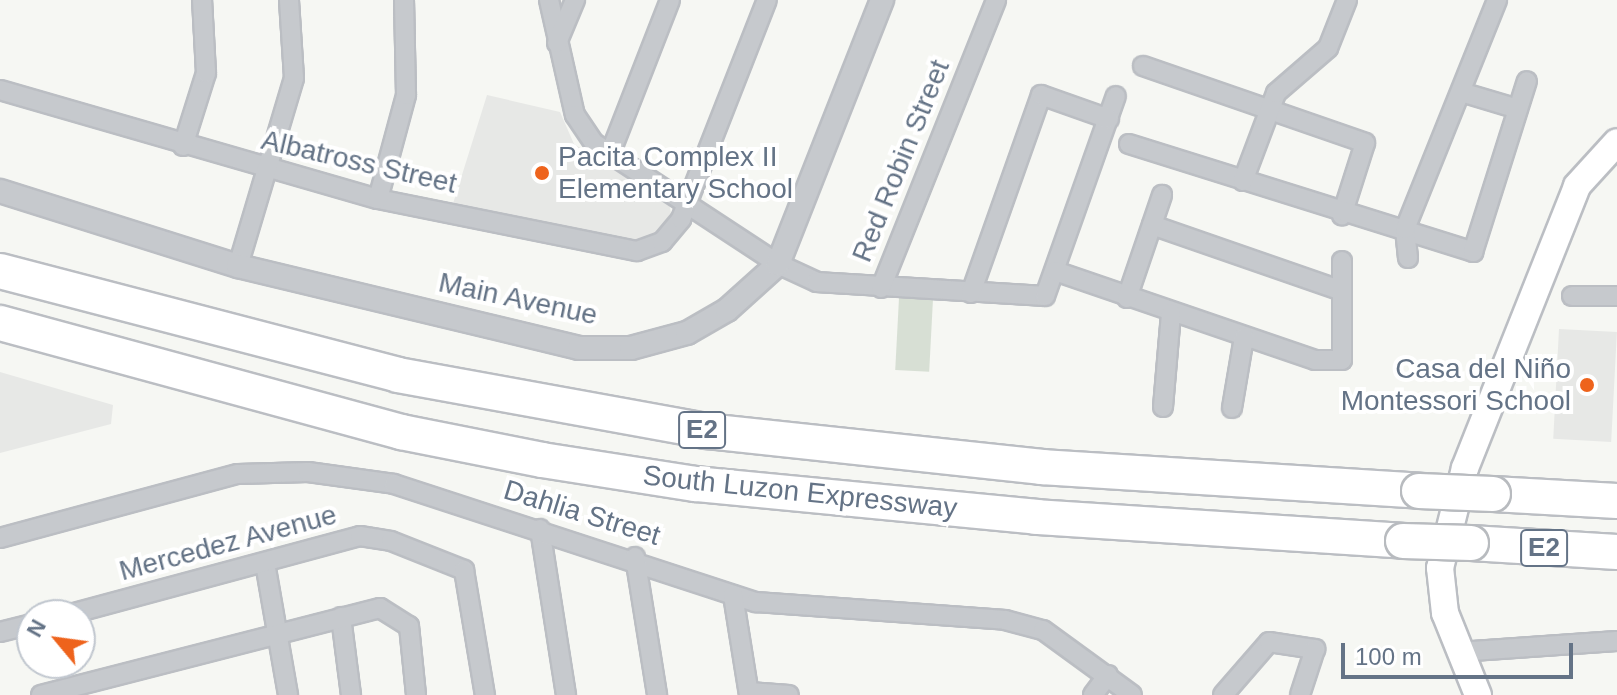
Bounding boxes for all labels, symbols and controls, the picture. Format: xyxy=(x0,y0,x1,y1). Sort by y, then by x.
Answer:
street label: Red Robin Street xyxy=(845,55,957,267)
street label: Albatross Street xyxy=(258,123,460,201)
place label: Pacita Complex II Elementary School xyxy=(558,140,793,206)
marker: Pacita Complex II Elementary School xyxy=(533,164,551,182)
street label: Main Avenue xyxy=(435,266,601,332)
place label: Casa del Niño Montessori School xyxy=(1341,352,1571,418)
marker: Casa del Niño Montessori School xyxy=(1578,376,1596,394)
road number: E2 xyxy=(678,408,726,452)
street label: South Luzon Expressway xyxy=(641,459,959,525)
street label: Dahlia Street xyxy=(500,473,664,553)
street label: Mercedez Avenue xyxy=(115,498,341,588)
road number: E2 xyxy=(1520,526,1568,570)
north arrow xyxy=(16,599,96,679)
text: N xyxy=(22,615,51,641)
scale bar xyxy=(1345,627,1577,677)
text: 100 m xyxy=(1355,643,1422,670)

